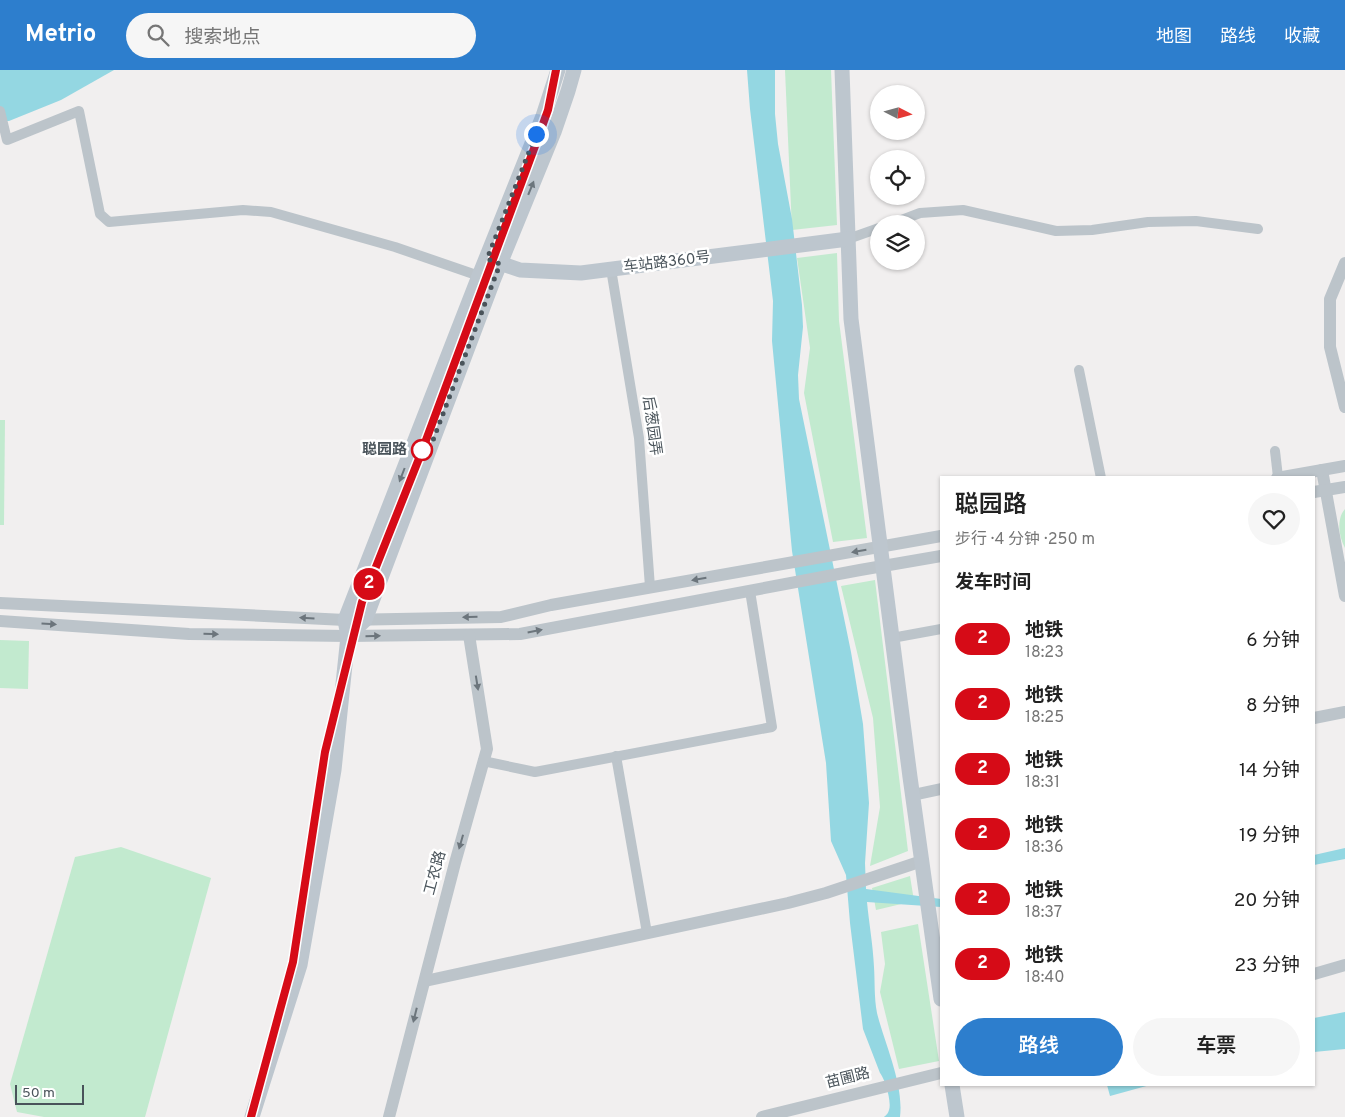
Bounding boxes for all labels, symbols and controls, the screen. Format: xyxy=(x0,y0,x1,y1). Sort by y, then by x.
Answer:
search box xyxy=(126,13,476,58)
text: Metrio xyxy=(25,20,96,50)
icon: search xyxy=(144,21,172,49)
text: 搜索地点 xyxy=(184,26,260,50)
text: 地图 xyxy=(1156,26,1192,49)
text: 路线 xyxy=(1220,26,1256,49)
text: 收藏 xyxy=(1284,26,1320,49)
north arrow xyxy=(870,85,925,140)
map controls xyxy=(870,85,925,270)
your location xyxy=(524,122,549,147)
button: locate xyxy=(870,150,925,205)
one-way arrow xyxy=(527,180,535,195)
button: layers xyxy=(870,215,925,270)
street label: 车站路360号 xyxy=(622,248,712,278)
street label: 后葱园弄 xyxy=(637,395,665,457)
marker: 聪园路 xyxy=(411,439,433,461)
place label: 聪园路 xyxy=(362,441,407,460)
one-way arrow xyxy=(398,467,405,482)
text: 聪园路 xyxy=(955,491,1027,521)
button: heart xyxy=(1248,493,1300,545)
text: 步行 · 4 分钟 · 250 m xyxy=(955,530,1095,550)
one-way arrow xyxy=(850,547,866,555)
line badge: 2 xyxy=(353,568,385,600)
text: 发车时间 xyxy=(955,571,1031,595)
text: 2 xyxy=(363,572,375,595)
one-way arrow xyxy=(690,575,706,583)
one-way arrow xyxy=(299,614,315,622)
one-way arrow xyxy=(462,614,478,622)
text: 地铁 xyxy=(1025,619,1063,643)
one-way arrow xyxy=(41,620,57,628)
one-way arrow xyxy=(528,627,544,635)
text: 2 xyxy=(977,627,988,650)
text: 6 分钟 xyxy=(1246,629,1300,653)
one-way arrow xyxy=(203,630,219,638)
one-way arrow xyxy=(366,632,382,640)
text: 18:23 xyxy=(1025,643,1064,663)
one-way arrow xyxy=(473,676,481,692)
text: 地铁 xyxy=(1025,684,1063,708)
text: 2 xyxy=(977,692,988,715)
text: 8 分钟 xyxy=(1246,694,1300,718)
text: 18:25 xyxy=(1025,708,1064,728)
text: 地铁 xyxy=(1025,749,1063,773)
text: 2 xyxy=(977,757,988,780)
text: 14 分钟 xyxy=(1239,759,1300,783)
text: 18:31 xyxy=(1025,773,1060,793)
text: 地铁 xyxy=(1025,814,1063,838)
text: 2 xyxy=(977,822,988,845)
text: 19 分钟 xyxy=(1239,824,1300,848)
one-way arrow xyxy=(456,834,464,849)
text: 18:36 xyxy=(1025,838,1064,858)
street label: 工农路 xyxy=(421,849,451,897)
text: 地铁 xyxy=(1025,879,1063,903)
text: 2 xyxy=(977,887,988,910)
text: 20 分钟 xyxy=(1234,889,1300,913)
text: 18:37 xyxy=(1025,903,1062,923)
text: 地铁 xyxy=(1025,944,1063,968)
text: 2 xyxy=(977,952,988,975)
text: 23 分钟 xyxy=(1234,954,1300,978)
text: 18:40 xyxy=(1025,968,1065,988)
one-way arrow xyxy=(411,1008,419,1023)
button: 路线 xyxy=(955,1018,1123,1076)
button: 车票 xyxy=(1133,1018,1300,1076)
street label: 苗圃路 xyxy=(824,1064,872,1094)
scale bar xyxy=(15,1082,84,1105)
text: 50 m xyxy=(22,1085,55,1102)

